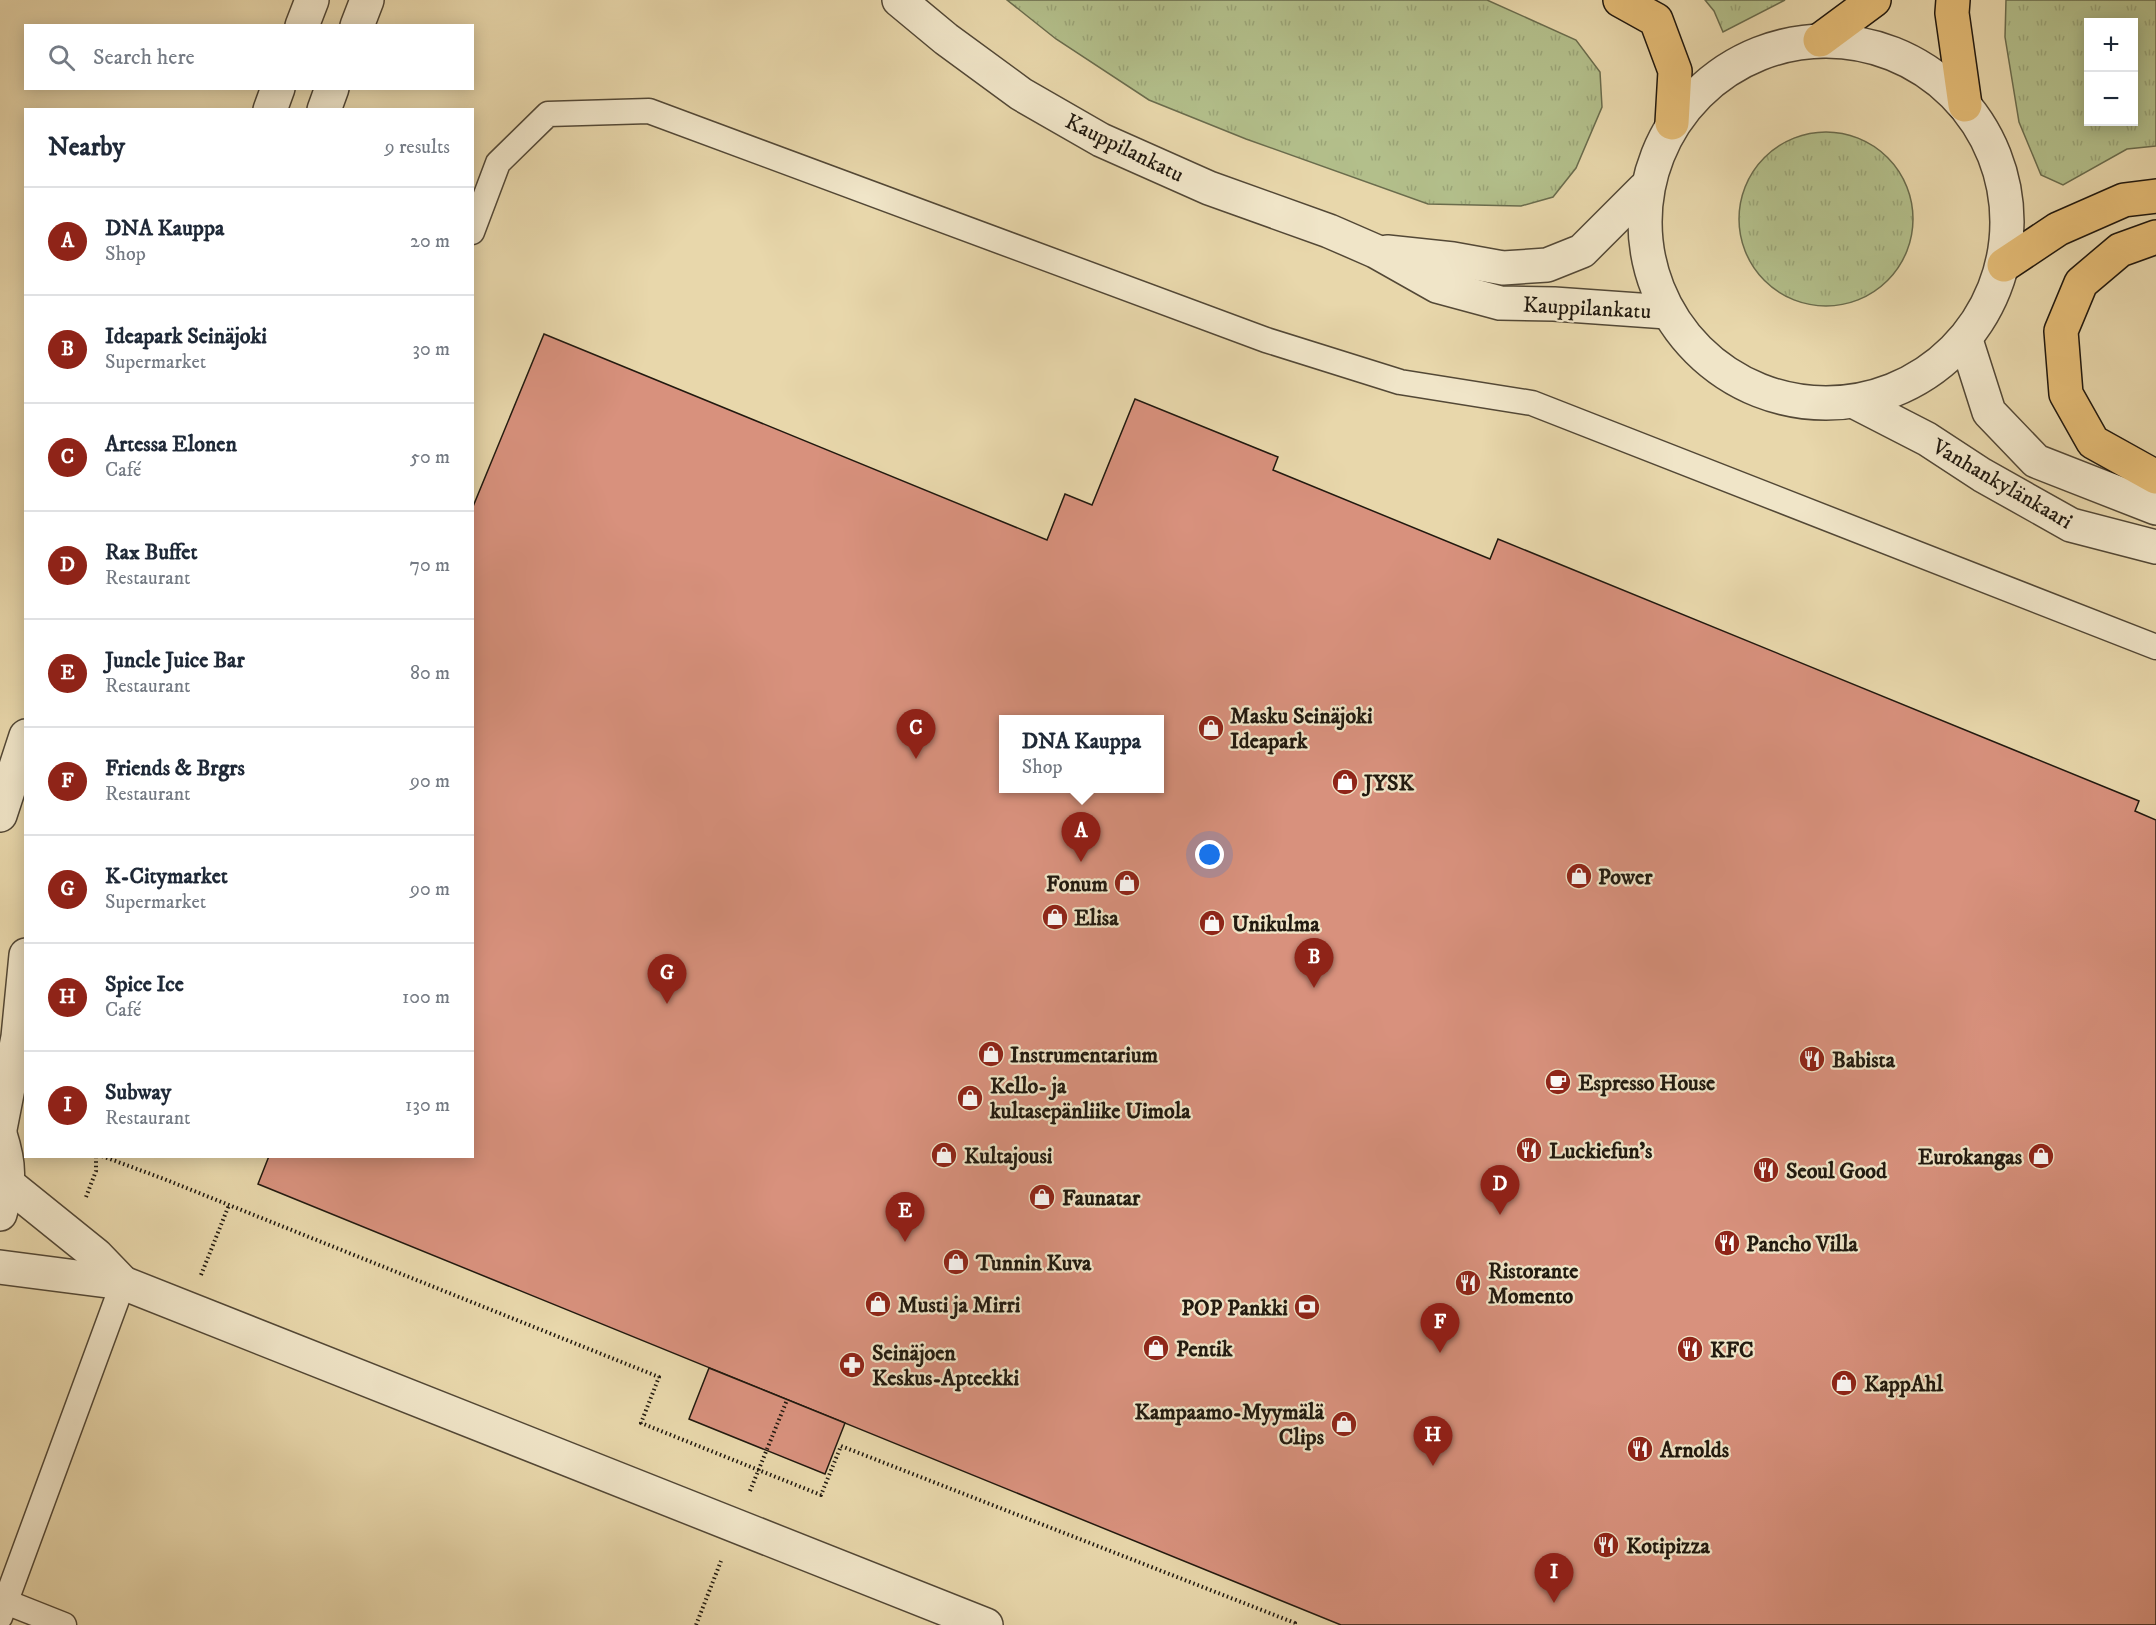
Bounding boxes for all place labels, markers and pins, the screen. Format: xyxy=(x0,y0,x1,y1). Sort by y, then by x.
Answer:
place label: Masku Seinäjoki Ideapark xyxy=(1230,703,1373,755)
pin: C xyxy=(896,710,936,759)
shop icon: Masku Seinäjoki Ideapark xyxy=(1196,713,1226,743)
shop icon: JYSK xyxy=(1330,767,1360,797)
place label: JYSK xyxy=(1361,770,1414,797)
pin: A xyxy=(1062,812,1100,862)
shop icon: Power xyxy=(1564,861,1594,891)
place label: Power xyxy=(1598,864,1653,891)
shop icon: Fonum xyxy=(1112,868,1142,898)
place label: Fonum xyxy=(1046,871,1108,898)
shop icon: Elisa xyxy=(1040,902,1070,932)
place label: Elisa xyxy=(1074,905,1119,932)
shop icon: Unikulma xyxy=(1197,908,1227,938)
place label: Unikulma xyxy=(1232,911,1320,938)
pin: B xyxy=(1294,938,1334,988)
pin: G xyxy=(648,954,686,1004)
shop icon: Instrumentarium xyxy=(976,1039,1006,1069)
place label: Instrumentarium xyxy=(1010,1042,1159,1069)
restaurant icon: Babista xyxy=(1797,1044,1827,1074)
place label: Babista xyxy=(1832,1047,1896,1074)
cafe icon: Espresso House xyxy=(1543,1067,1573,1097)
place label: Espresso House xyxy=(1578,1070,1715,1097)
place label: Kello- ja kultasepänliike Uimola xyxy=(989,1073,1191,1125)
shop icon: Kello- ja kultasepänliike Uimola xyxy=(955,1083,985,1113)
restaurant icon: Luckiefun's xyxy=(1514,1135,1544,1165)
place label: Luckiefun's xyxy=(1549,1138,1653,1165)
shop icon: Kultajousi xyxy=(929,1140,959,1170)
shop icon: Eurokangas xyxy=(2026,1141,2056,1171)
place label: Kultajousi xyxy=(964,1143,1053,1171)
place label: Eurokangas xyxy=(1918,1144,2023,1171)
restaurant icon: Seoul Good xyxy=(1751,1155,1781,1185)
place label: Seoul Good xyxy=(1786,1158,1888,1185)
pin: D xyxy=(1480,1166,1520,1215)
shop icon: Faunatar xyxy=(1027,1182,1057,1212)
place label: Faunatar xyxy=(1062,1185,1141,1212)
pin: E xyxy=(886,1192,924,1242)
restaurant icon: Pancho Villa xyxy=(1712,1228,1742,1258)
place label: Pancho Villa xyxy=(1746,1231,1859,1258)
shop icon: Tunnin Kuva xyxy=(941,1247,971,1277)
place label: Tunnin Kuva xyxy=(975,1250,1092,1277)
place label: Ristorante Momento xyxy=(1488,1258,1578,1310)
restaurant icon: Ristorante Momento xyxy=(1453,1268,1483,1298)
shop icon: Musti ja Mirri xyxy=(863,1289,893,1319)
place label: Musti ja Mirri xyxy=(898,1292,1021,1320)
bank icon: POP Pankki xyxy=(1292,1292,1322,1322)
place label: POP Pankki xyxy=(1181,1295,1288,1322)
pin: F xyxy=(1420,1304,1460,1353)
shop icon: Pentik xyxy=(1141,1333,1171,1363)
restaurant icon: KFC xyxy=(1675,1334,1705,1364)
place label: Pentik xyxy=(1176,1336,1234,1363)
place label: KFC xyxy=(1710,1337,1754,1364)
place label: Seinäjoen Keskus-Apteekki xyxy=(872,1340,1019,1392)
pharmacy icon: Seinäjoen Keskus-Apteekki xyxy=(837,1350,867,1380)
shop icon: KappAhl xyxy=(1829,1368,1859,1398)
place label: KappAhl xyxy=(1864,1371,1943,1398)
place label: Kampaamo-Myymälä Clips xyxy=(1134,1399,1325,1451)
shop icon: Kampaamo-Myymälä Clips xyxy=(1329,1409,1359,1439)
pin: H xyxy=(1414,1416,1452,1466)
restaurant icon: Arnolds xyxy=(1625,1434,1655,1464)
place label: Arnolds xyxy=(1659,1437,1730,1464)
restaurant icon: Kotipizza xyxy=(1591,1530,1621,1560)
place label: Kotipizza xyxy=(1626,1533,1710,1560)
pin: I xyxy=(1534,1554,1574,1603)

